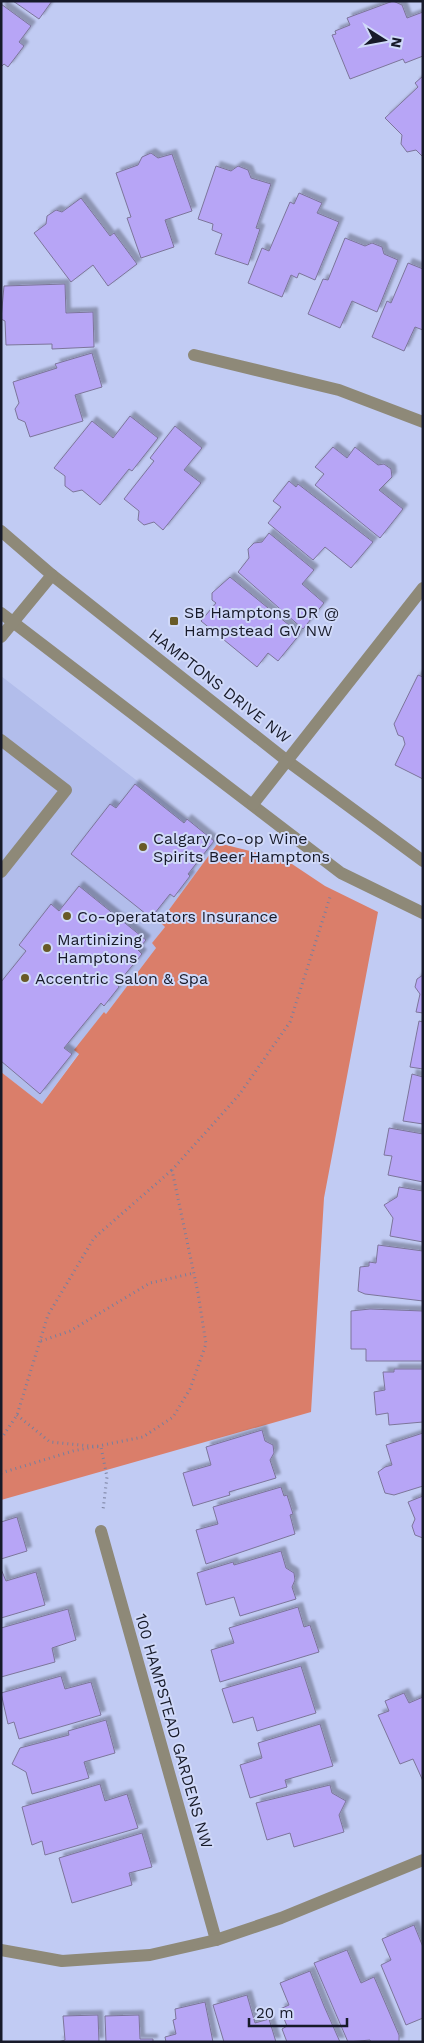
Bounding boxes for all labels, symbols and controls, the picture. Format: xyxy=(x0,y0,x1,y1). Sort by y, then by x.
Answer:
north arrow xyxy=(359,15,409,65)
text: N xyxy=(388,36,406,49)
place label: SB Hamptons DR @ Hampstead GV NW xyxy=(184,603,339,640)
marker: SB Hamptons DR @ Hampstead GV NW xyxy=(168,615,180,627)
street label: HAMPTONS DRIVE NW xyxy=(145,625,295,747)
place label: Calgary Co-op Wine Spirits Beer Hamptons xyxy=(153,829,330,866)
marker: Calgary Co-op Wine Spirits Beer Hamptons xyxy=(137,841,149,853)
place label: Co-operatators Insurance xyxy=(77,907,278,926)
marker: Co-operatators Insurance xyxy=(61,910,73,922)
place label: Martinizing Hamptons xyxy=(57,930,142,967)
marker: Martinizing Hamptons xyxy=(41,942,53,954)
place label: Accentric Salon & Spa xyxy=(35,969,208,988)
marker: Accentric Salon & Spa xyxy=(19,972,31,984)
street label: 100 HAMPSTEAD GARDENS NW xyxy=(131,1611,217,1851)
scale bar xyxy=(249,1996,346,2028)
text: 20 m xyxy=(256,2004,294,2022)

